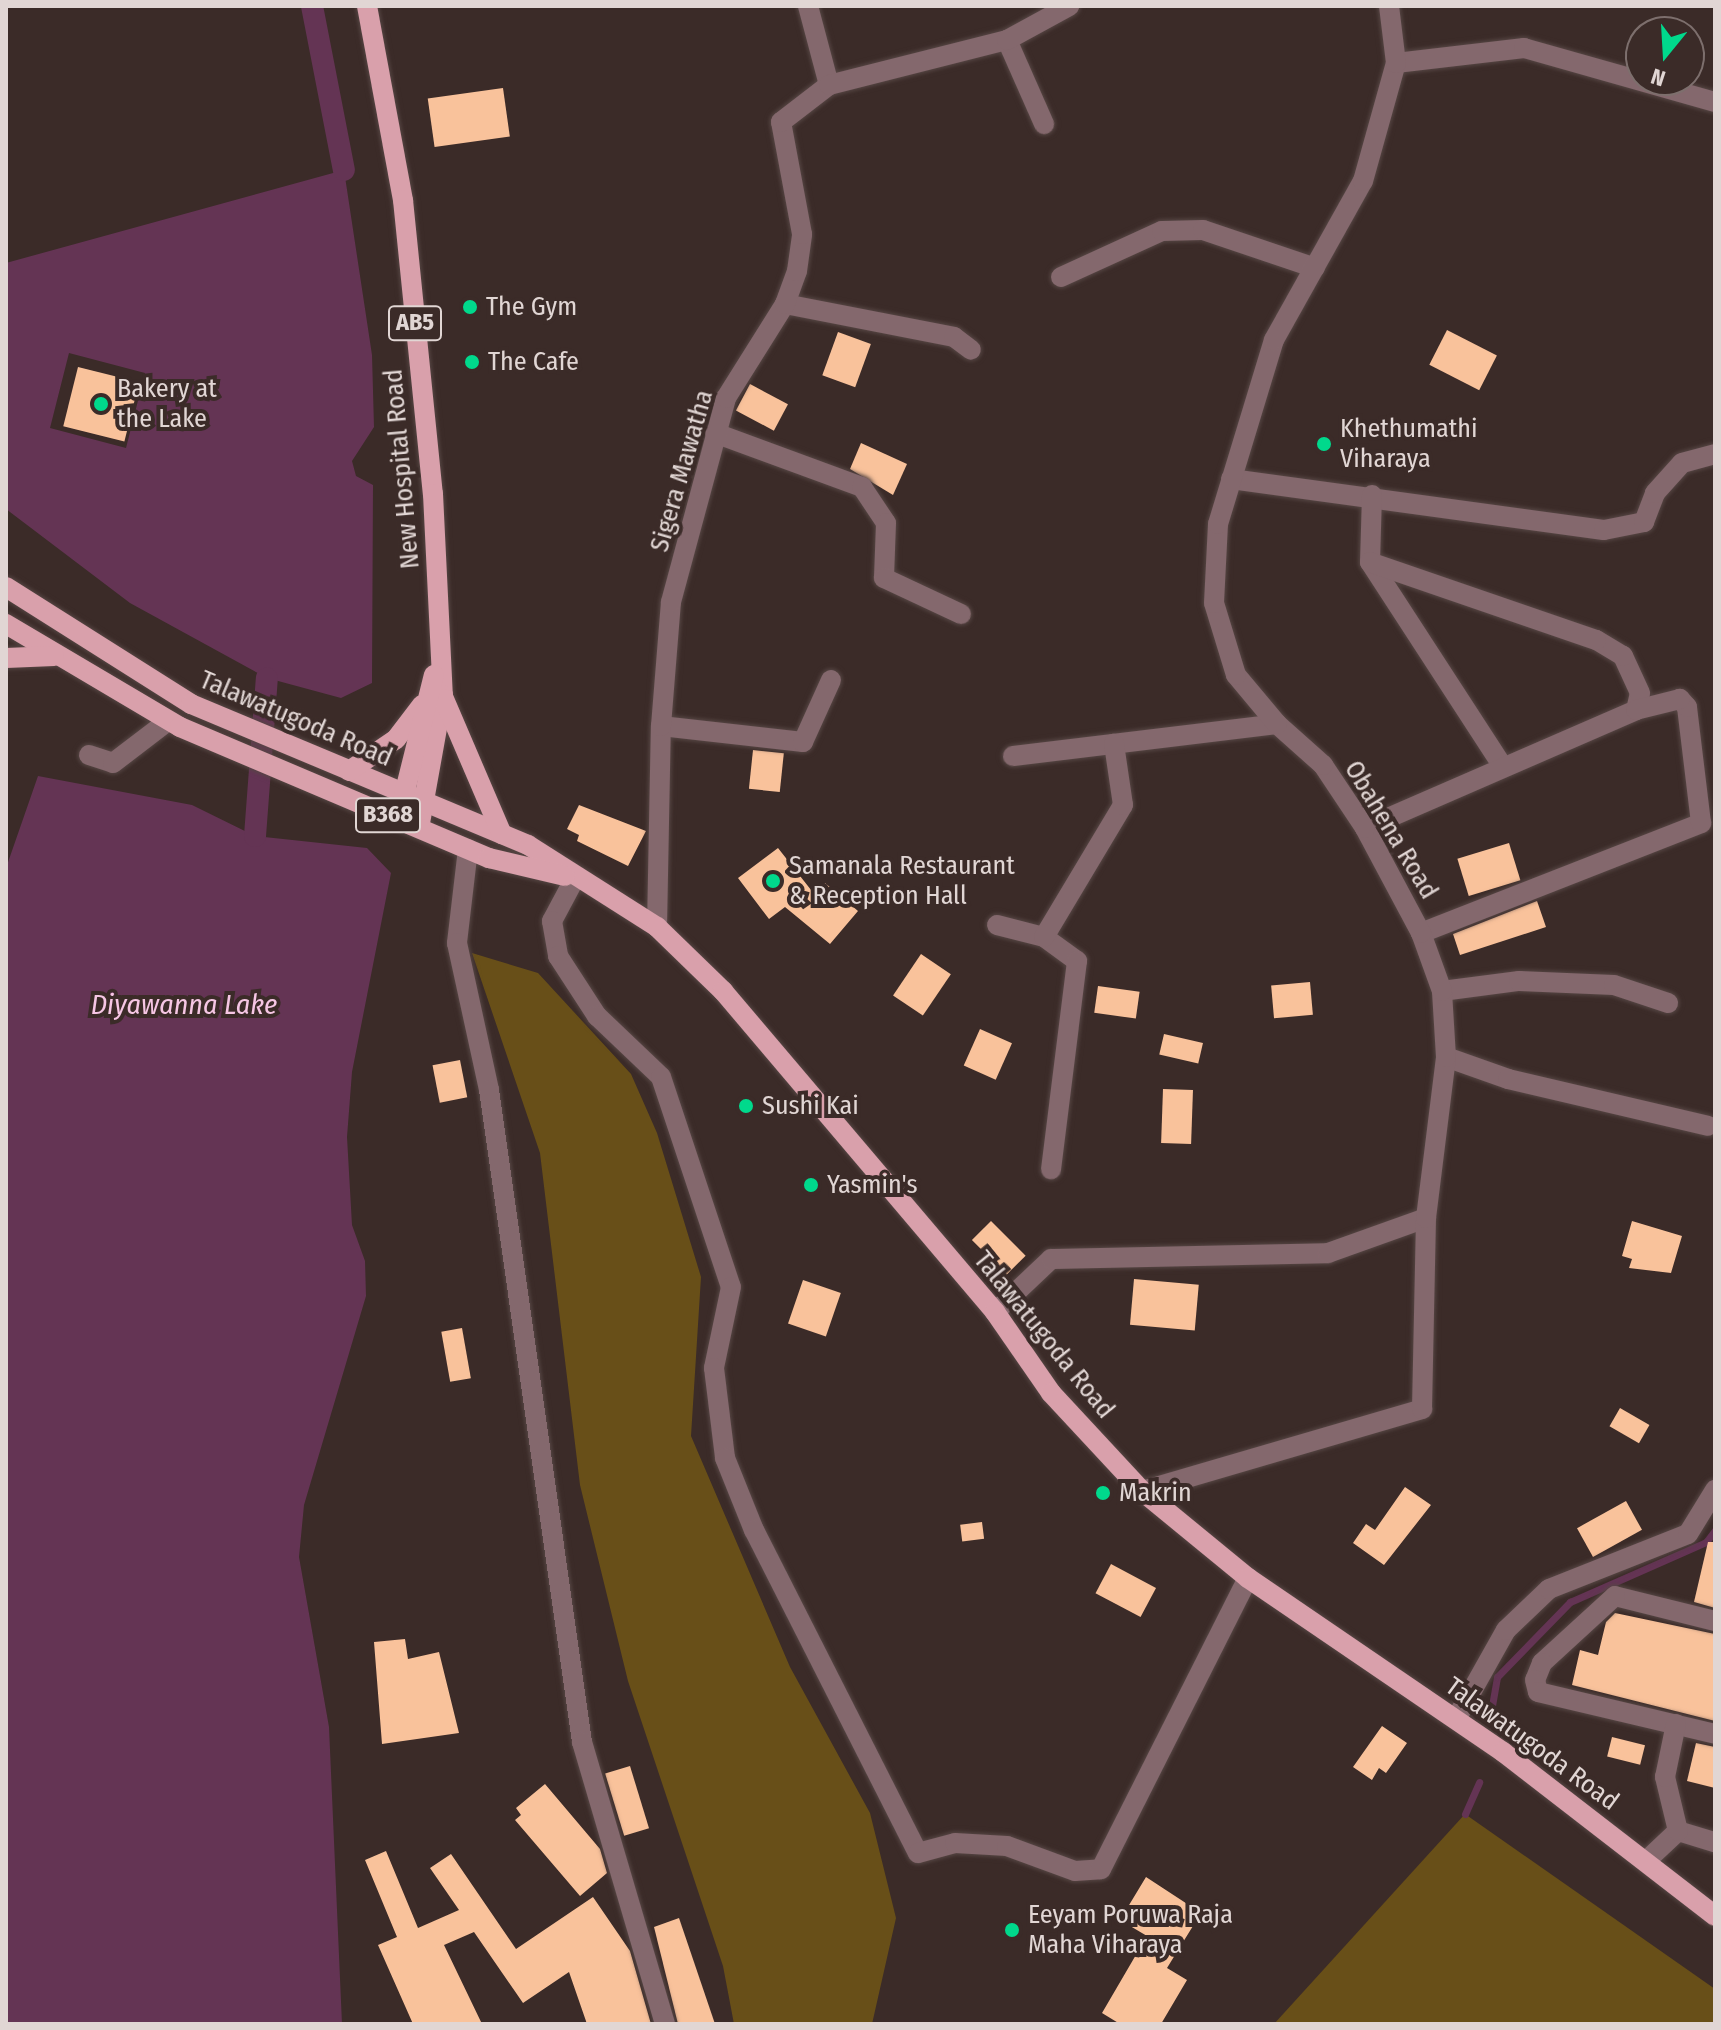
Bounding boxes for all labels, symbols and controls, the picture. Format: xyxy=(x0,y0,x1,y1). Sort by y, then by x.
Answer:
north arrow xyxy=(1625,16,1705,96)
text: N xyxy=(1648,63,1668,92)
place label: The Gym xyxy=(486,291,577,323)
marker: The Gym xyxy=(461,298,479,316)
road number: AB5 xyxy=(387,303,443,343)
place label: The Cafe xyxy=(488,346,579,378)
marker: The Cafe xyxy=(463,353,481,371)
street label: New Hospital Road xyxy=(378,368,426,570)
place label: Bakery at the Lake xyxy=(117,373,217,434)
street label: Sigera Mawatha xyxy=(644,387,720,555)
marker: Bakery at the Lake xyxy=(92,395,110,413)
place label: Khethumathi Viharaya xyxy=(1340,413,1478,474)
marker: Khethumathi Viharaya xyxy=(1315,435,1333,453)
street label: Talawatugoda Road xyxy=(195,664,397,774)
street label: Obahena Road xyxy=(1338,755,1444,905)
road number: B368 xyxy=(354,795,422,835)
place label: Samanala Restaurant & Reception Hall xyxy=(789,850,1015,912)
marker: Samanala Restaurant & Reception Hall xyxy=(764,872,782,890)
water label: Diyawanna Lake xyxy=(91,988,277,1022)
place label: Sushi Kai xyxy=(762,1090,859,1122)
marker: Sushi Kai xyxy=(737,1097,755,1115)
place label: Yasmin's xyxy=(827,1169,918,1201)
marker: Yasmin's xyxy=(802,1176,820,1194)
street label: Talawatugoda Road xyxy=(967,1245,1121,1425)
place label: Makrin xyxy=(1119,1477,1192,1509)
marker: Makrin xyxy=(1094,1484,1112,1502)
street label: Talawatugoda Road xyxy=(1439,1671,1625,1817)
place label: Eeyam Poruwa Raja Maha Viharaya xyxy=(1028,1899,1233,1960)
marker: Eeyam Poruwa Raja Maha Viharaya xyxy=(1003,1921,1021,1939)

